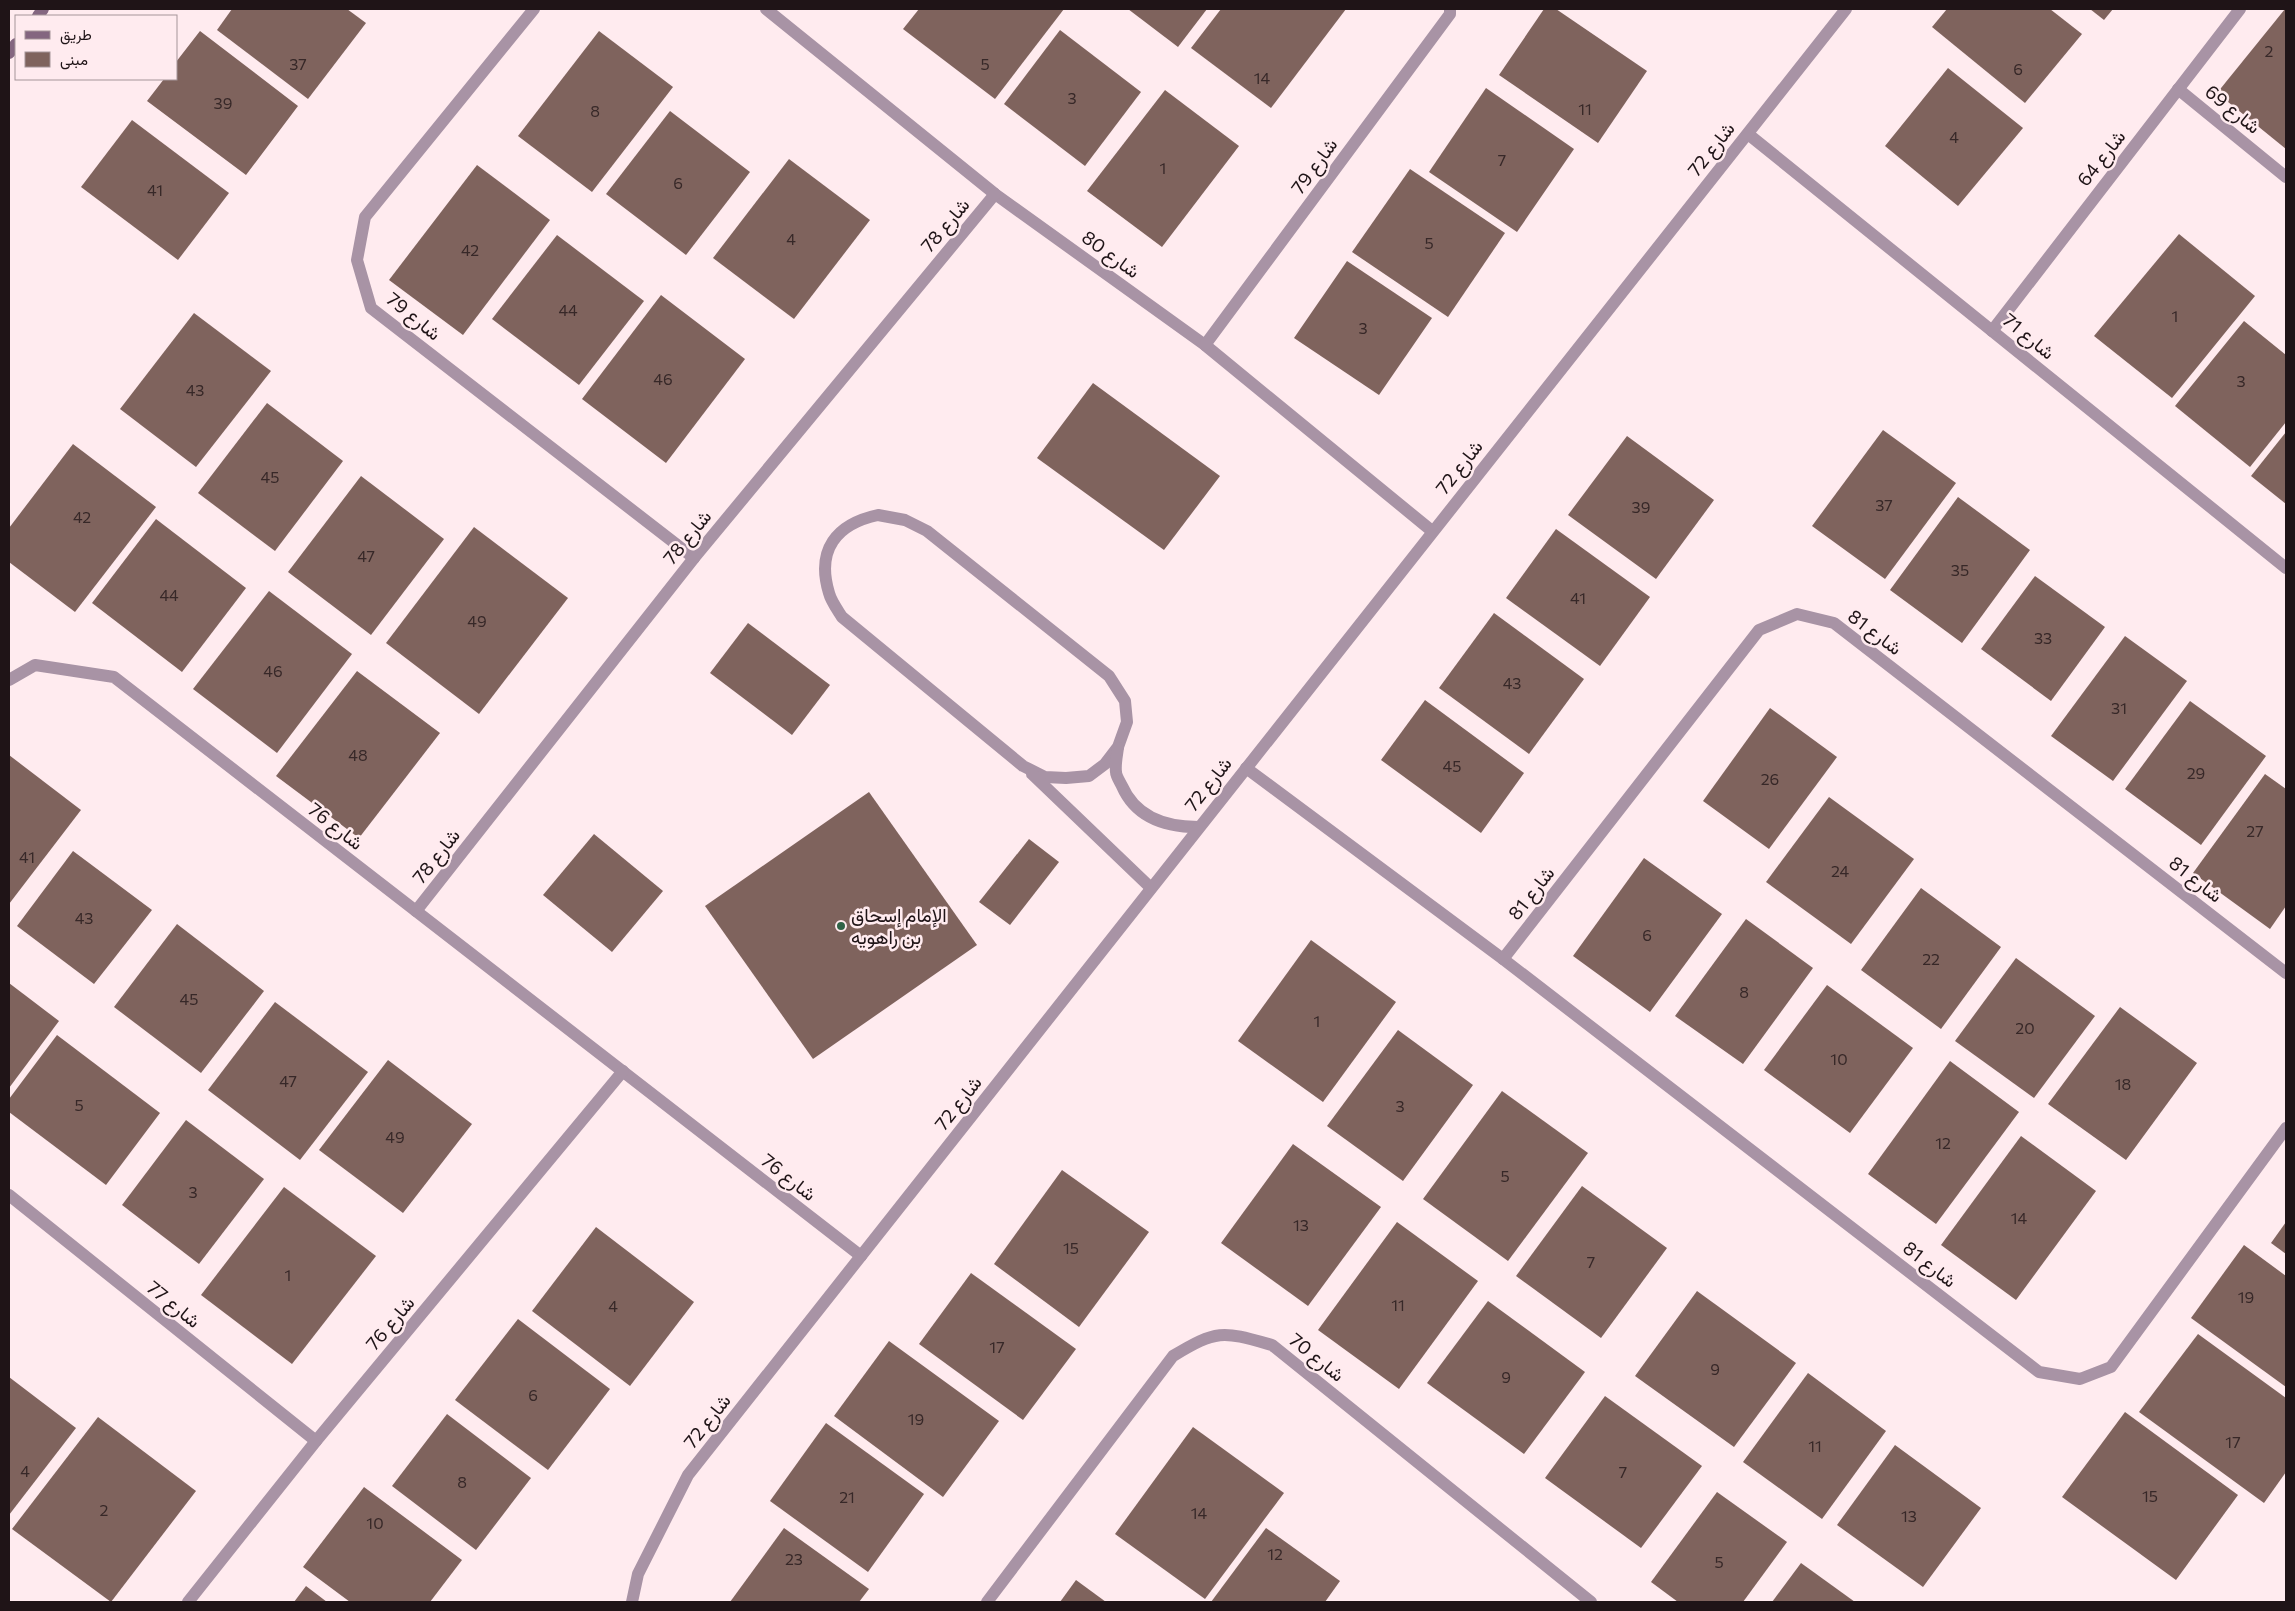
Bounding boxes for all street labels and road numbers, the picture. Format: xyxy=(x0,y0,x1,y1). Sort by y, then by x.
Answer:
street label: شارع 69 xyxy=(2200,79,2266,139)
street label: شارع 72 xyxy=(1682,117,1740,182)
street label: شارع 64 xyxy=(2072,125,2131,192)
street label: شارع 79 xyxy=(1286,133,1343,199)
street label: شارع 78 xyxy=(915,193,975,258)
street label: شارع 80 xyxy=(1077,225,1145,284)
street label: شارع 79 xyxy=(381,287,446,346)
street label: شارع 71 xyxy=(1997,308,2060,365)
street label: شارع 72 xyxy=(1430,435,1488,500)
street label: شارع 78 xyxy=(658,505,717,570)
street label: شارع 81 xyxy=(1843,604,1907,661)
street label: شارع 72 xyxy=(1179,752,1237,817)
street label: شارع 76 xyxy=(303,797,368,856)
street label: شارع 78 xyxy=(407,824,466,889)
street label: شارع 81 xyxy=(2164,851,2228,908)
street label: شارع 81 xyxy=(1503,861,1560,925)
street label: شارع 72 xyxy=(929,1071,987,1136)
street label: شارع 76 xyxy=(756,1148,821,1207)
street label: شارع 81 xyxy=(1898,1236,1962,1293)
street label: شارع 77 xyxy=(142,1275,206,1334)
street label: شارع 76 xyxy=(360,1291,420,1356)
street label: شارع 70 xyxy=(1284,1327,1350,1387)
street label: شارع 72 xyxy=(678,1389,736,1454)

